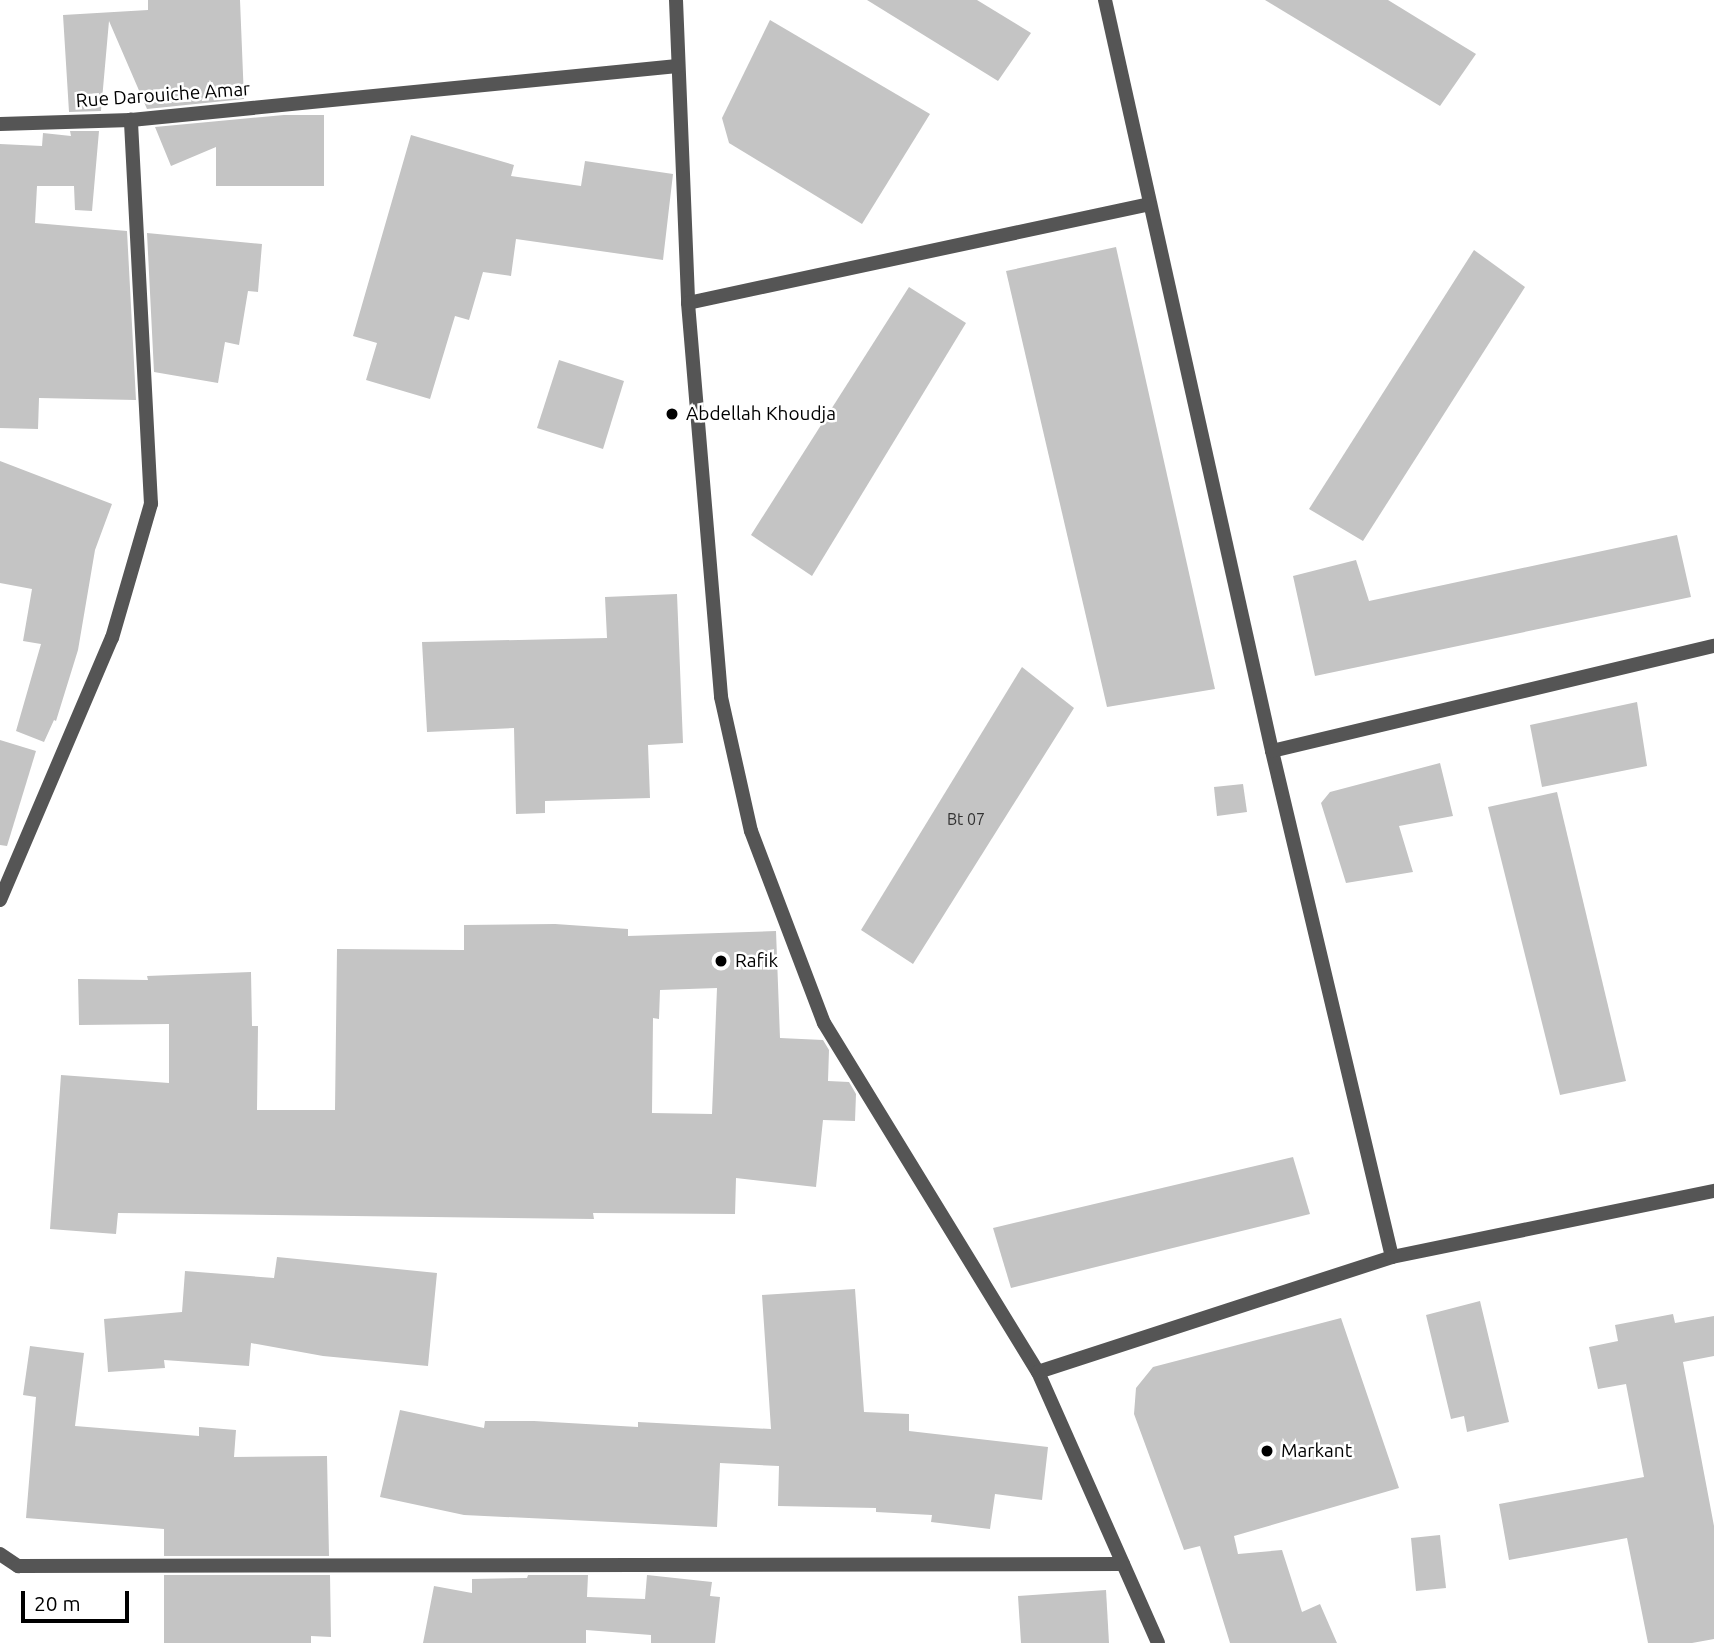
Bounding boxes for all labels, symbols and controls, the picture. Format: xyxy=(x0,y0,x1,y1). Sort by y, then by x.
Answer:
street label: Rue Darouiche Amar xyxy=(75,78,251,112)
place label: Abdellah Khoudja xyxy=(686,403,836,425)
marker: Abdellah Khoudja xyxy=(664,406,680,422)
house number: Bt 07 xyxy=(947,809,985,829)
place label: Rafik xyxy=(735,950,778,972)
marker: Rafik xyxy=(713,953,729,969)
place label: Markant xyxy=(1281,1440,1352,1462)
marker: Markant xyxy=(1259,1443,1275,1459)
scale bar xyxy=(24,1576,133,1620)
text: 20 m xyxy=(34,1591,81,1615)

